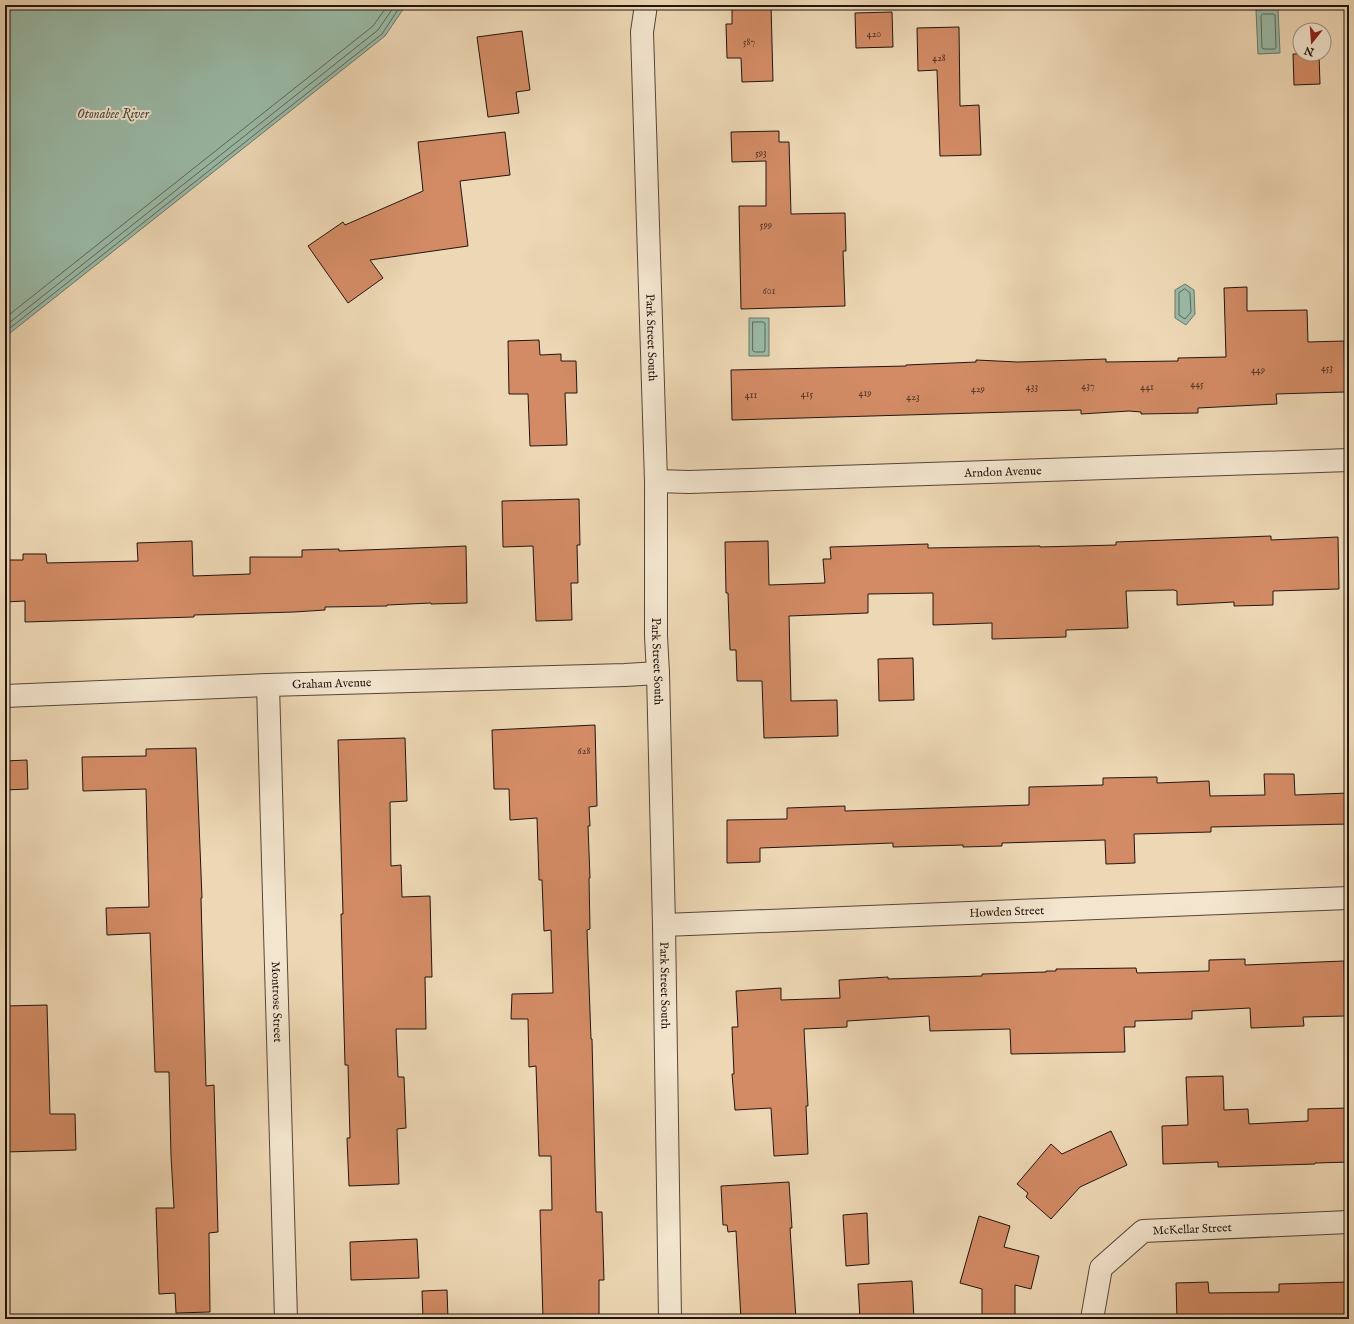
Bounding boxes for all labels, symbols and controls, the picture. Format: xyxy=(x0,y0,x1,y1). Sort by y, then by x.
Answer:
north arrow xyxy=(1292,22,1332,62)
house number: 420 xyxy=(867,28,881,41)
house number: 587 xyxy=(743,36,755,49)
text: N xyxy=(1302,42,1317,59)
house number: 428 xyxy=(932,52,946,65)
water label: Otonabee River xyxy=(77,106,150,123)
house number: 593 xyxy=(755,147,767,160)
house number: 599 xyxy=(760,219,772,232)
house number: 601 xyxy=(763,285,776,298)
street label: Park Street South xyxy=(642,294,660,382)
house number: 453 xyxy=(1321,362,1333,375)
house number: 449 xyxy=(1251,364,1265,377)
house number: 445 xyxy=(1190,378,1204,391)
house number: 437 xyxy=(1081,380,1095,393)
house number: 433 xyxy=(1026,381,1038,394)
house number: 441 xyxy=(1140,381,1154,394)
house number: 429 xyxy=(971,383,985,396)
house number: 419 xyxy=(859,387,872,400)
house number: 415 xyxy=(801,388,813,401)
house number: 411 xyxy=(745,389,757,402)
house number: 423 xyxy=(906,391,920,404)
street label: Arndon Avenue xyxy=(963,463,1042,481)
street label: Park Street South xyxy=(648,618,666,706)
street label: Graham Avenue xyxy=(292,675,372,692)
house number: 628 xyxy=(578,745,590,758)
street label: Howden Street xyxy=(969,903,1045,921)
street label: Park Street South xyxy=(656,942,673,1030)
street label: Montrose Street xyxy=(268,961,285,1043)
street label: McKellar Street xyxy=(1152,1220,1232,1239)

